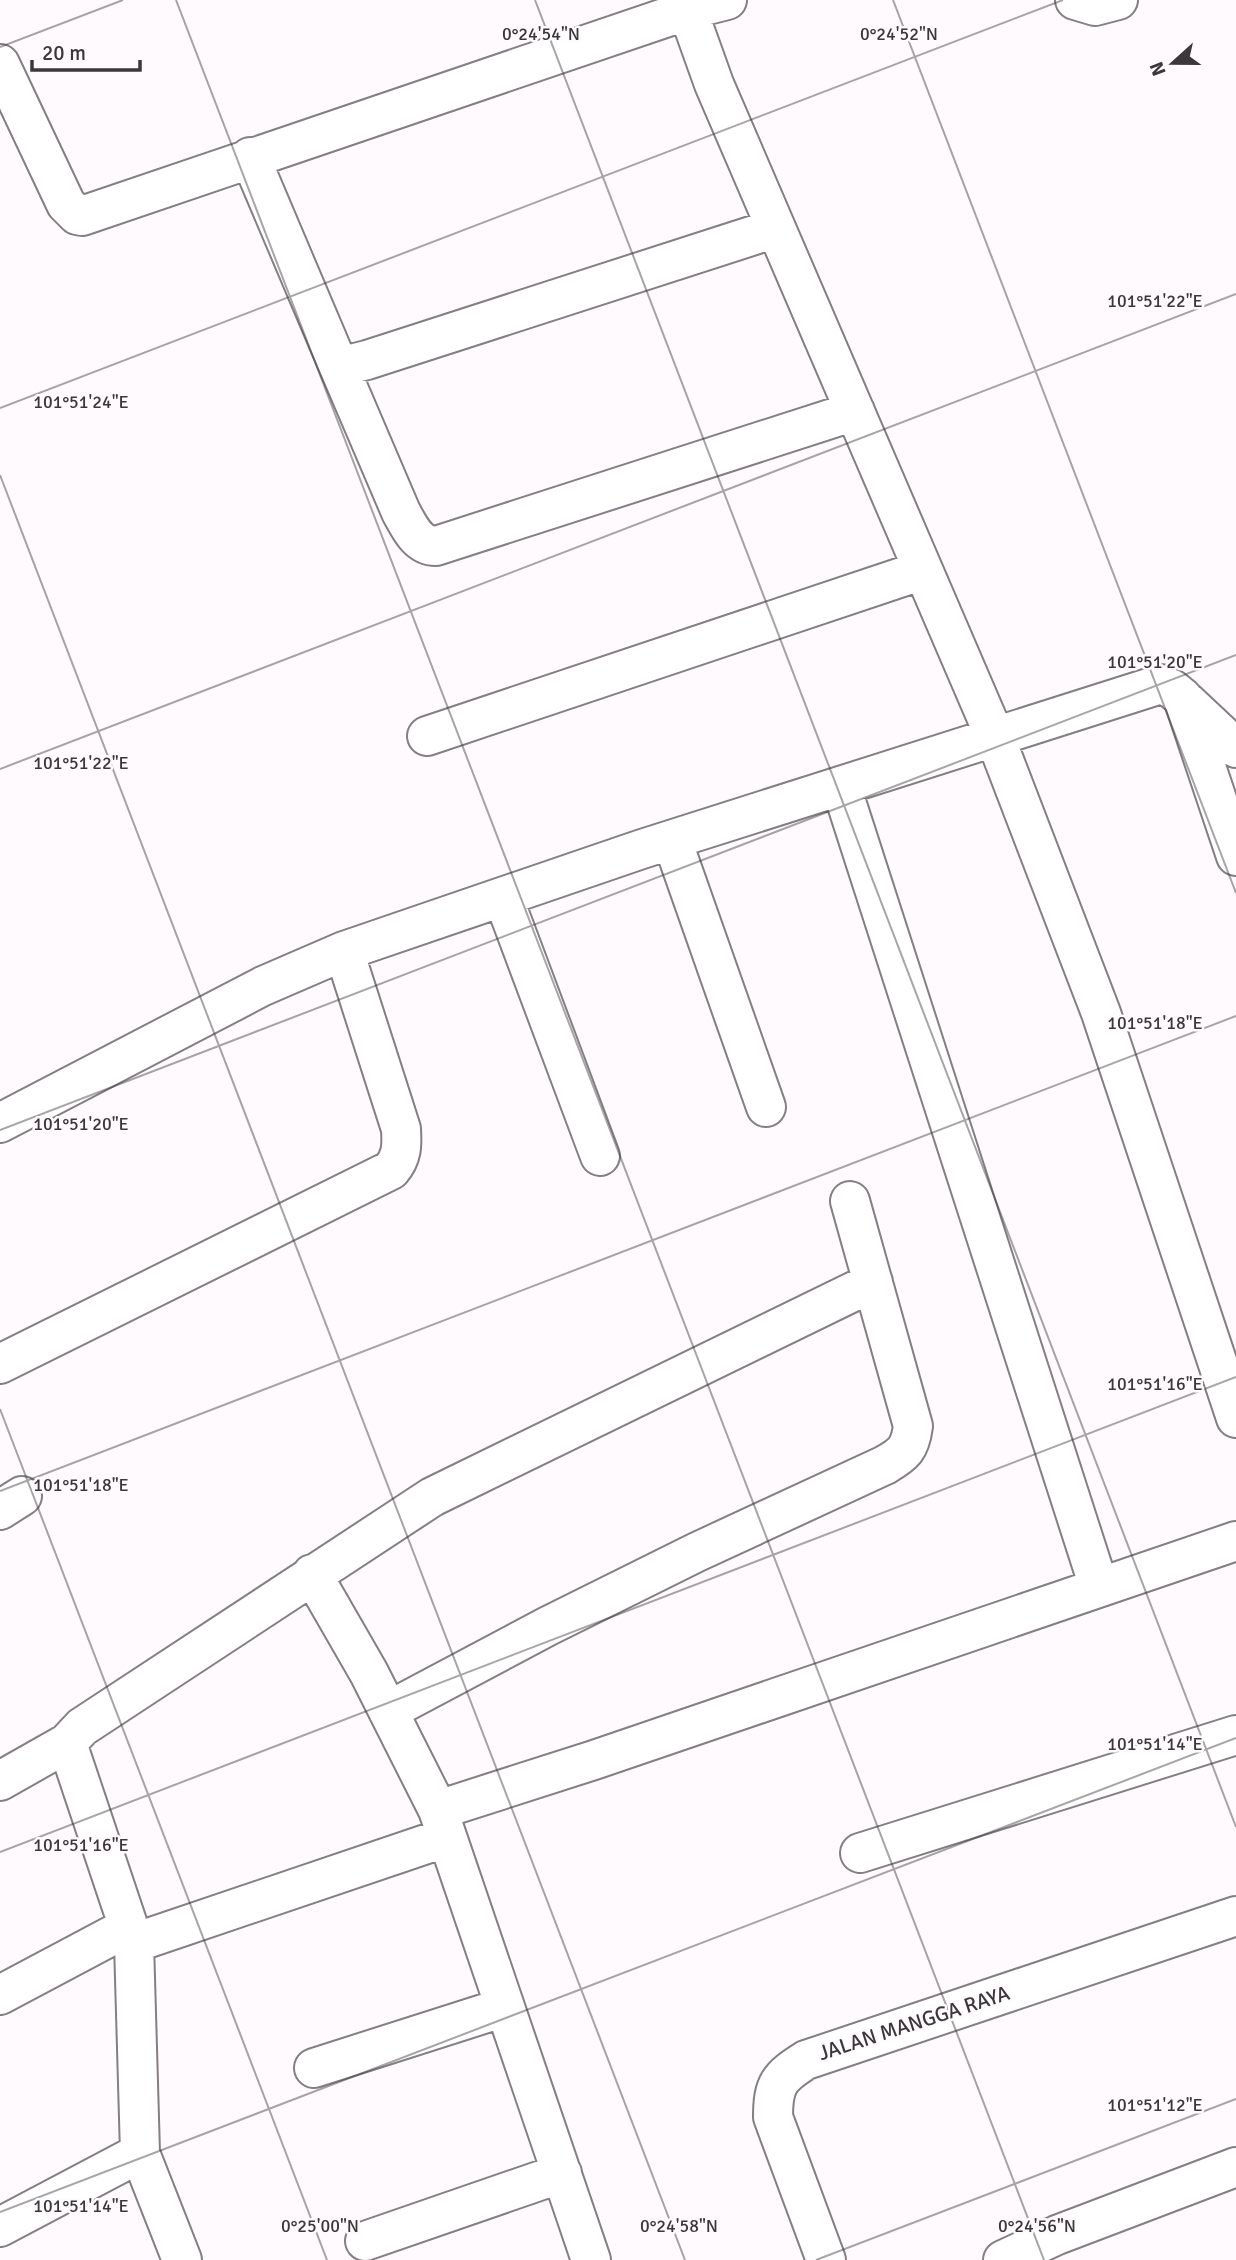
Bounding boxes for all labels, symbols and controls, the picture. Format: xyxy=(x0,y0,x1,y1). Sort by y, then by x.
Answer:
text: 0°24'54"N xyxy=(502,23,580,45)
text: 0°24'52"N xyxy=(860,23,938,45)
scale bar xyxy=(32,28,140,72)
north arrow xyxy=(1138,28,1208,98)
text: 20 m xyxy=(42,40,86,66)
text: N xyxy=(1144,58,1172,79)
text: 101°51'22"E xyxy=(1107,290,1203,312)
text: 101°51'24"E xyxy=(33,391,129,413)
text: 101°51'20"E xyxy=(1107,651,1203,673)
text: 101°51'22"E xyxy=(33,752,129,774)
text: 101°51'18"E xyxy=(1107,1012,1203,1034)
text: 101°51'20"E xyxy=(33,1113,129,1135)
text: 101°51'16"E xyxy=(1107,1373,1203,1395)
text: 101°51'18"E xyxy=(33,1474,129,1496)
text: 101°51'14"E xyxy=(1107,1733,1203,1755)
text: 101°51'16"E xyxy=(33,1834,129,1856)
street label: JALAN MANGGA RAYA xyxy=(815,1980,1013,2066)
text: 101°51'12"E xyxy=(1107,2094,1203,2116)
text: 101°51'14"E xyxy=(33,2195,129,2217)
text: 0°25'00"N xyxy=(281,2215,359,2237)
text: 0°24'58"N xyxy=(640,2215,718,2237)
text: 0°24'56"N xyxy=(998,2215,1076,2237)

